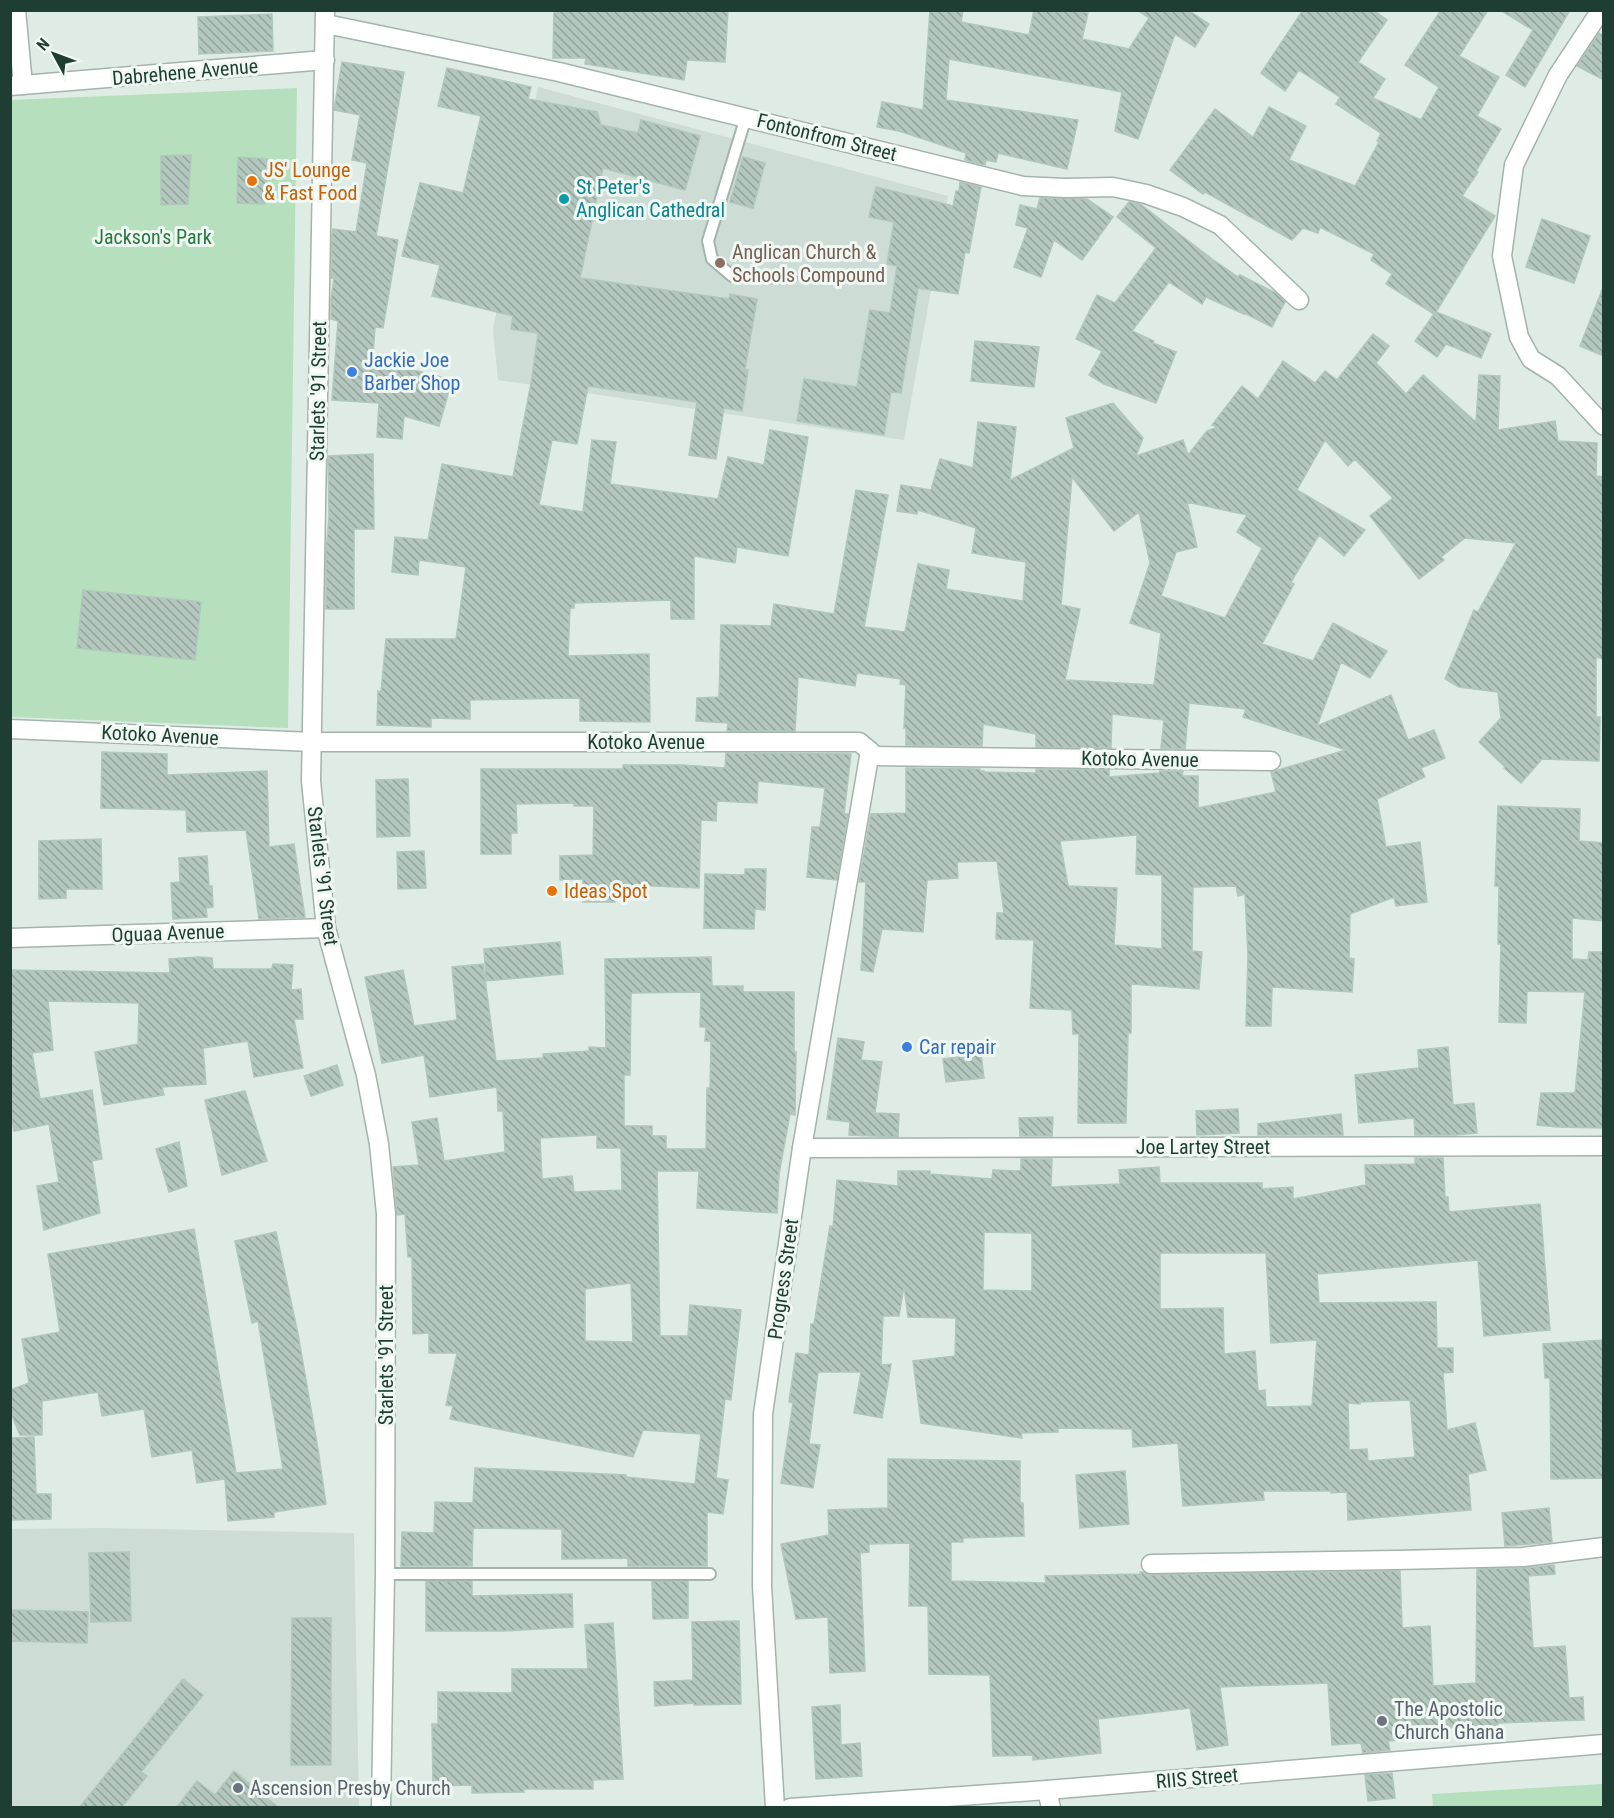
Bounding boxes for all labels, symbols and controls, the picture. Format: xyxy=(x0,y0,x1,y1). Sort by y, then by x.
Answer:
north arrow xyxy=(24,24,84,84)
text: N xyxy=(33,35,53,54)
street label: Dabrehene Avenue xyxy=(111,54,259,90)
street label: Fontonfrom Street xyxy=(755,108,900,166)
place label: JS' Lounge & Fast Food xyxy=(264,158,357,205)
marker: JS' Lounge & Fast Food xyxy=(245,174,259,188)
place label: St Peter's Anglican Cathedral xyxy=(576,175,725,222)
marker: St Peter's Anglican Cathedral xyxy=(557,192,571,206)
park label: Jackson's Park xyxy=(94,225,212,249)
place label: Anglican Church & Schools Compound xyxy=(732,240,885,287)
marker: Anglican Church & Schools Compound xyxy=(713,256,727,270)
street label: Starlets '91 Street xyxy=(305,321,331,461)
place label: Jackie Joe Barber Shop xyxy=(364,348,460,395)
marker: Jackie Joe Barber Shop xyxy=(345,365,359,379)
street label: Kotoko Avenue xyxy=(101,720,219,750)
street label: Kotoko Avenue xyxy=(587,730,705,754)
street label: Kotoko Avenue xyxy=(1081,746,1199,772)
street label: Starlets '91 Street xyxy=(303,805,343,947)
place label: Ideas Spot xyxy=(564,879,648,903)
marker: Ideas Spot xyxy=(545,884,559,898)
street label: Oguaa Avenue xyxy=(111,919,225,947)
place label: Car repair xyxy=(919,1035,996,1059)
marker: Car repair xyxy=(900,1040,914,1054)
street label: Joe Lartey Street xyxy=(1136,1135,1270,1159)
street label: Progress Street xyxy=(763,1217,803,1341)
street label: Starlets '91 Street xyxy=(374,1285,398,1425)
place label: The Apostolic Church Ghana xyxy=(1394,1697,1504,1744)
marker: The Apostolic Church Ghana xyxy=(1375,1714,1389,1728)
street label: RIIS Street xyxy=(1155,1762,1239,1794)
place label: Ascension Presby Church xyxy=(250,1776,451,1800)
marker: Ascension Presby Church xyxy=(231,1781,245,1795)

